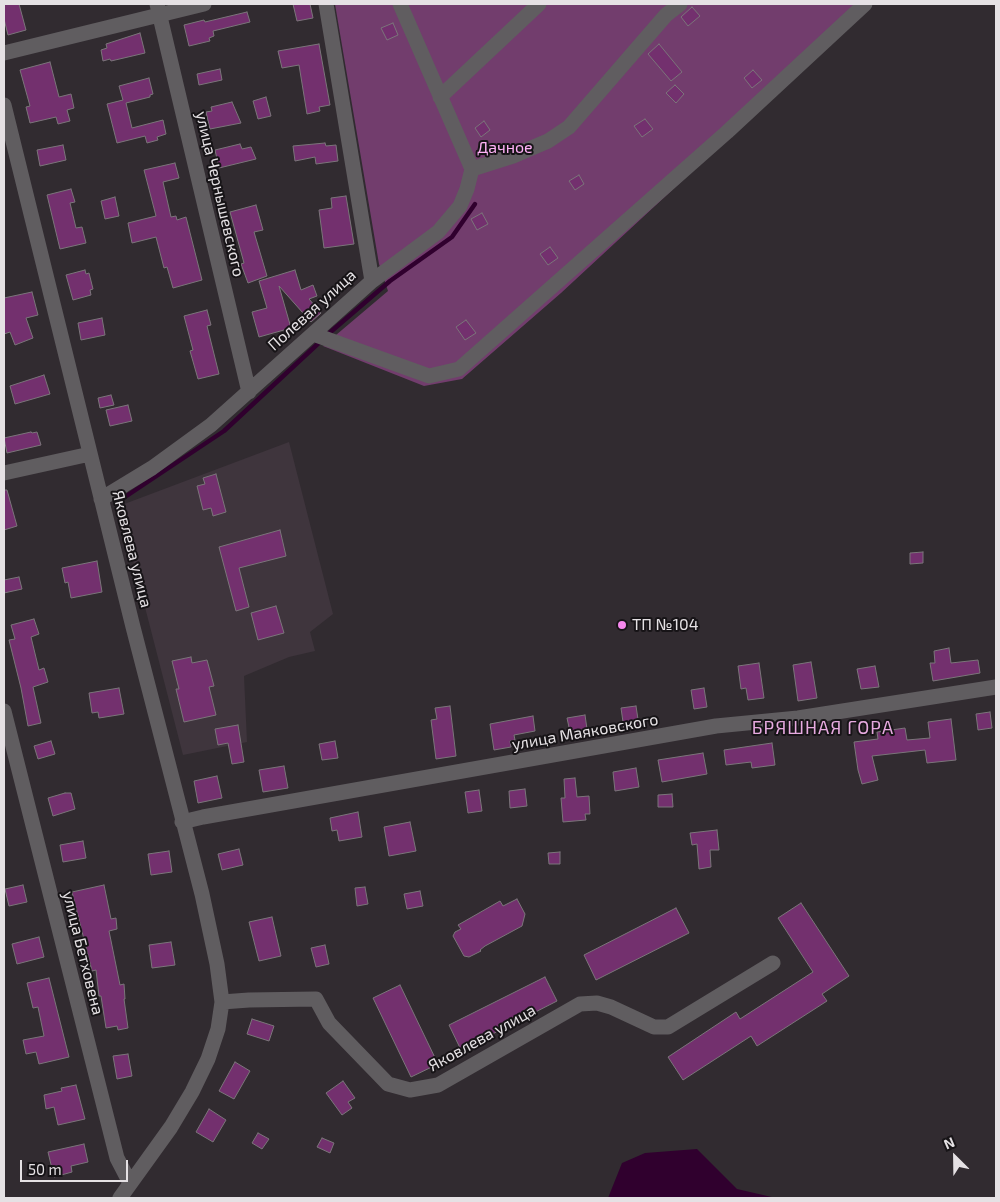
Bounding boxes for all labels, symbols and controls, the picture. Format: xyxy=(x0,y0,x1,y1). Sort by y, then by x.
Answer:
street label: улица Чернышевского xyxy=(192,109,248,279)
park label: Дачное xyxy=(477,138,533,158)
street label: Полевая улица xyxy=(264,265,360,355)
street label: Яковлева улица xyxy=(108,489,156,609)
place label: ТП №104 xyxy=(632,615,699,635)
marker: ТП №104 xyxy=(616,619,628,631)
street label: улица Маяковского xyxy=(510,710,660,754)
district label: БРЯШНАЯ ГОРА xyxy=(750,717,896,739)
street label: улица Бетховена xyxy=(58,889,108,1017)
street label: Яковлева улица xyxy=(425,1001,539,1075)
north arrow xyxy=(930,1132,980,1182)
text: N xyxy=(941,1133,957,1153)
scale bar xyxy=(22,1150,130,1182)
text: 50 m xyxy=(28,1160,62,1178)

